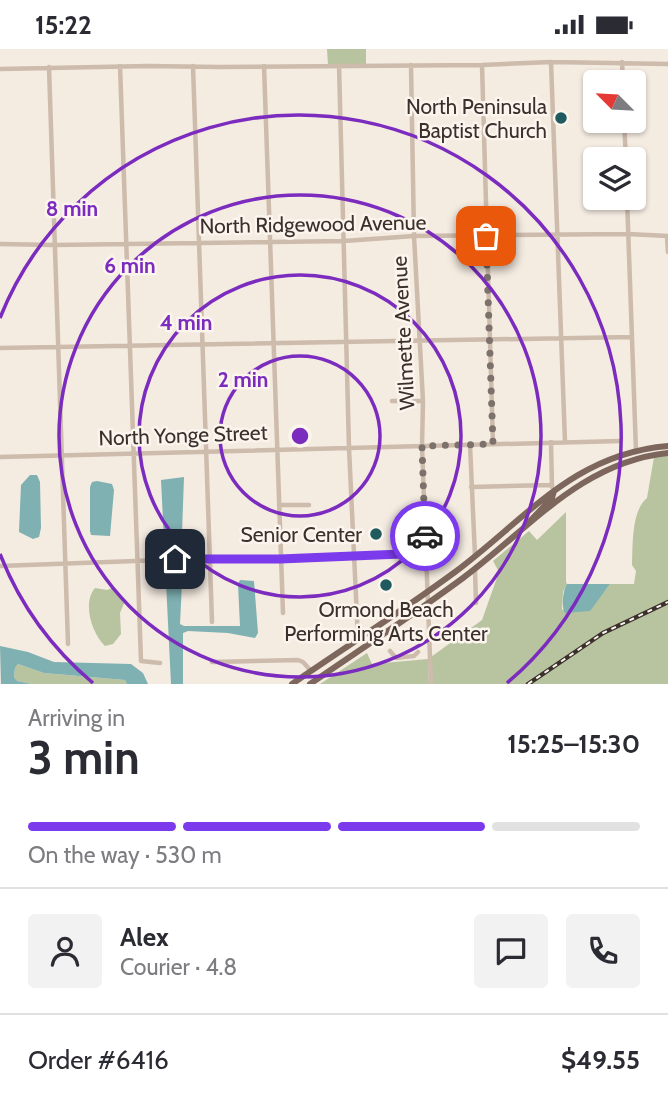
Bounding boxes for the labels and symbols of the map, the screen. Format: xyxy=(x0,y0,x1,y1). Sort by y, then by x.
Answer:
north arrow xyxy=(583,70,646,133)
place label: North Peninsula Baptist Church xyxy=(406,94,547,143)
marker: North Peninsula Baptist Church xyxy=(553,110,569,126)
text: 8 min xyxy=(46,196,98,221)
pin xyxy=(456,206,516,266)
street label: North Ridgewood Avenue xyxy=(199,210,427,238)
text: 6 min xyxy=(104,253,156,278)
street label: Wilmette Avenue xyxy=(386,255,420,411)
text: 4 min xyxy=(160,310,212,335)
text: 2 min xyxy=(218,367,268,392)
street label: North Yonge Street xyxy=(98,420,268,450)
centre of rings xyxy=(288,424,312,448)
courier xyxy=(390,501,460,571)
place label: Senior Center xyxy=(241,522,362,547)
marker: Senior Center xyxy=(368,526,384,542)
pin xyxy=(145,529,205,589)
marker: Ormond Beach Performing Arts Center xyxy=(378,577,394,593)
place label: Ormond Beach Performing Arts Center xyxy=(284,597,488,646)

